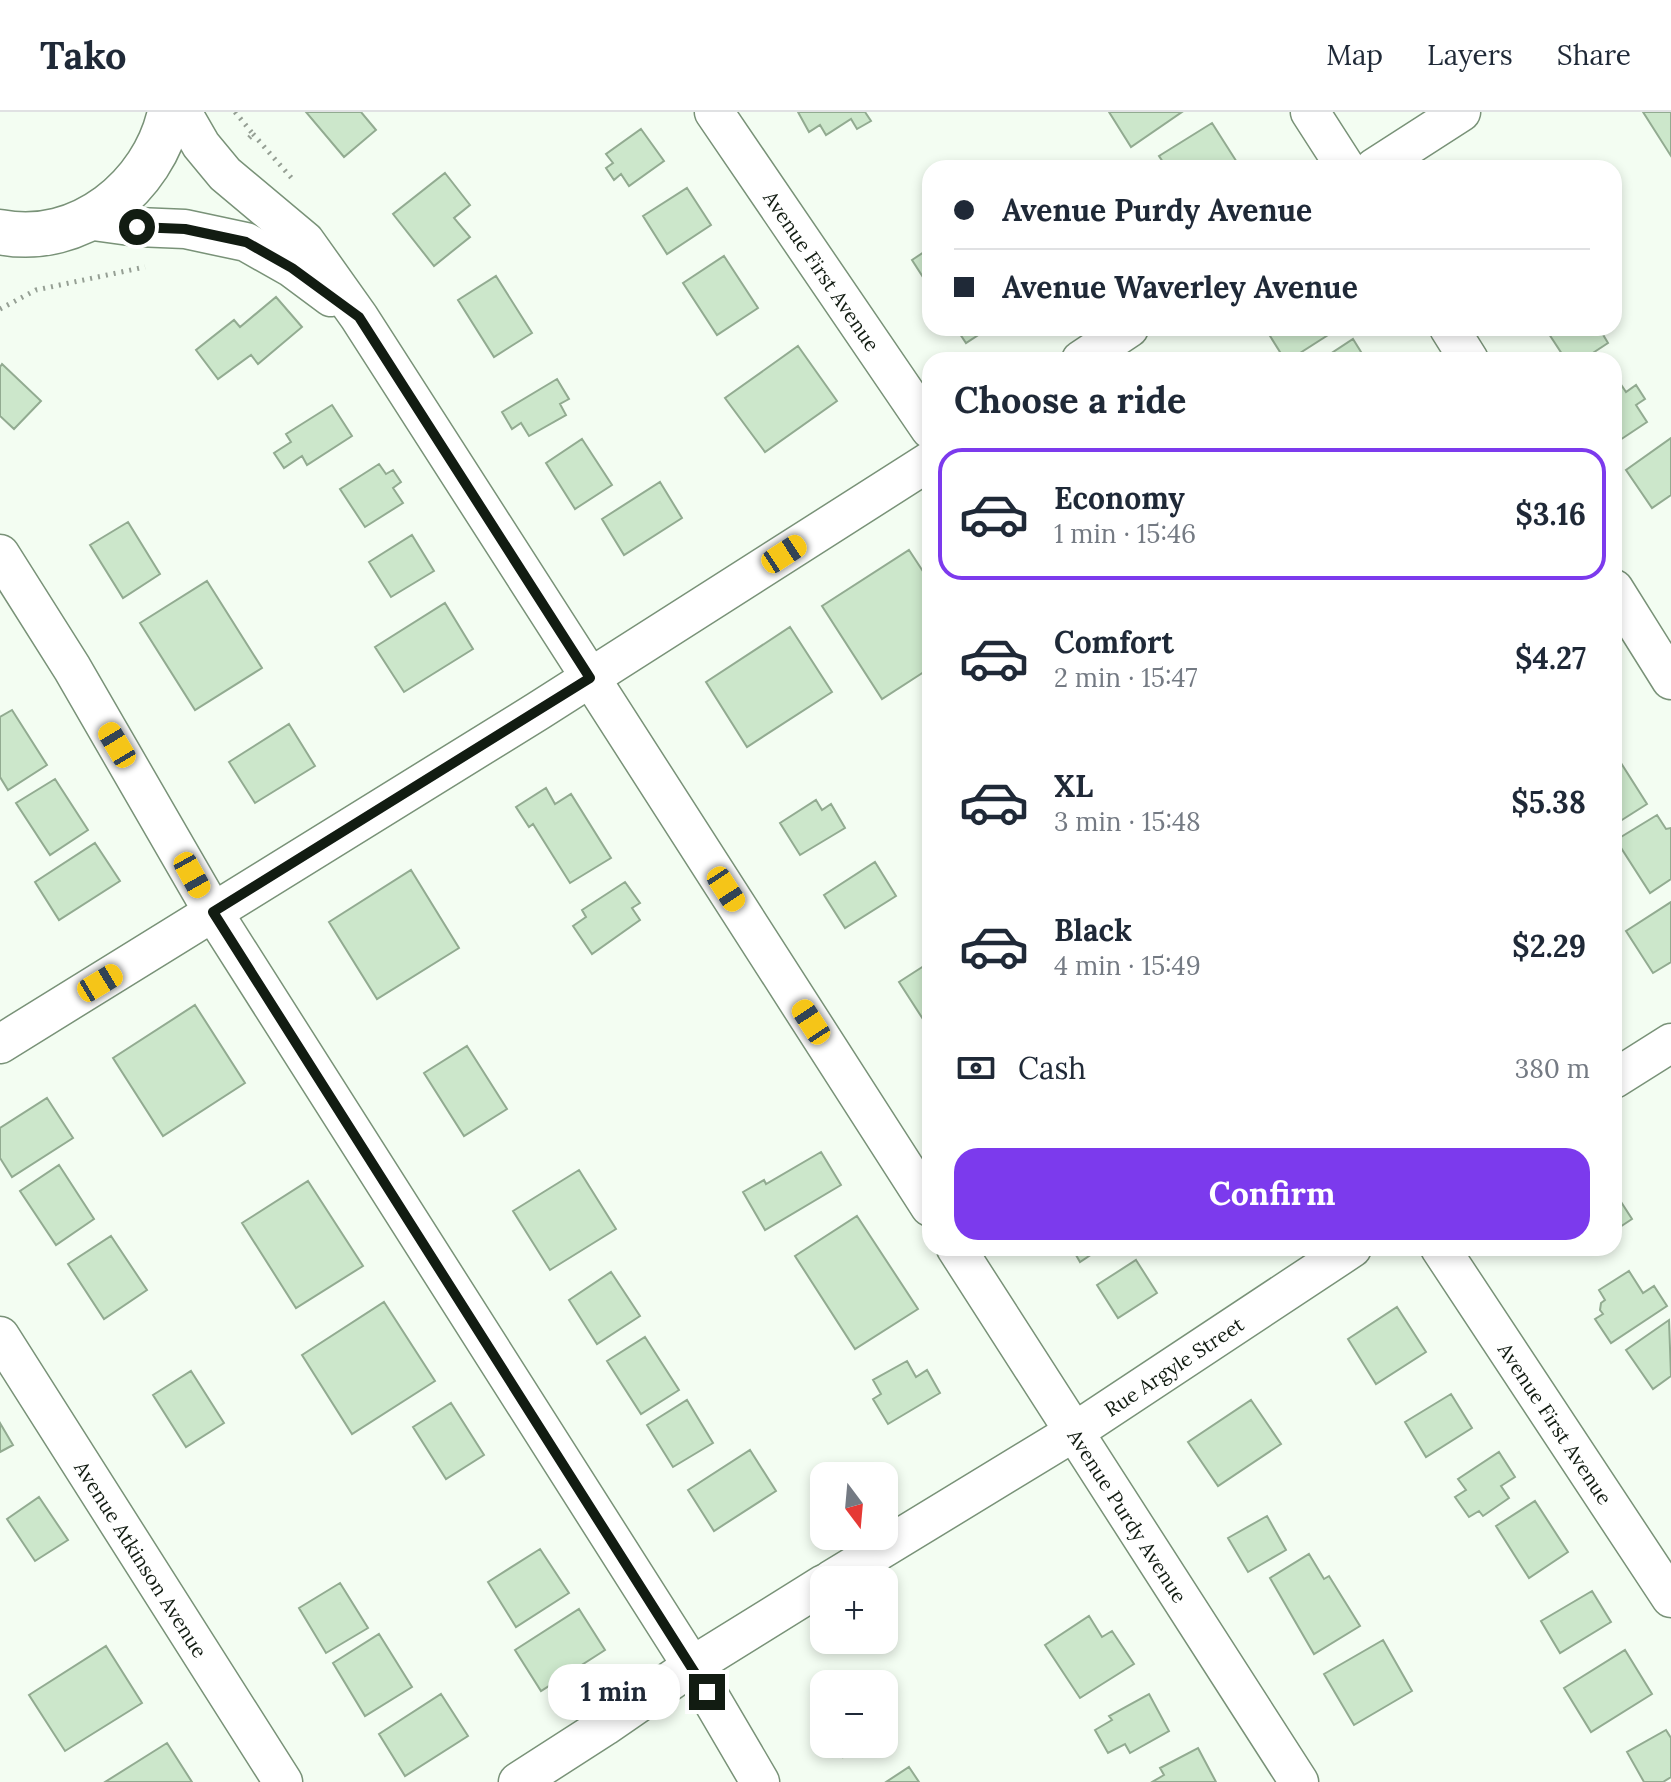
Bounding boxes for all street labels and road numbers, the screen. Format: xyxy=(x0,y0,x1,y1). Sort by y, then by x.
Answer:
street label: Avenue First Avenue xyxy=(758,185,886,356)
street label: Rue Argyle Street xyxy=(1099,1311,1248,1421)
street label: Avenue First Avenue xyxy=(1493,1337,1618,1509)
street label: Avenue Purdy Avenue xyxy=(1062,1423,1193,1607)
street label: Avenue Atkinson Avenue xyxy=(69,1455,213,1662)

